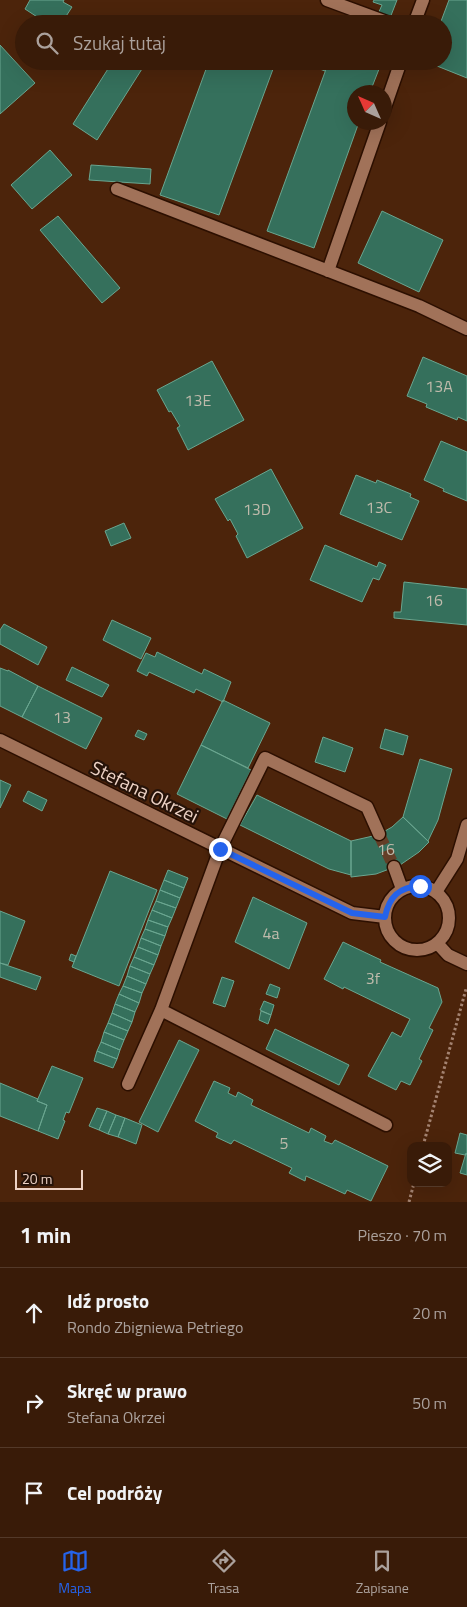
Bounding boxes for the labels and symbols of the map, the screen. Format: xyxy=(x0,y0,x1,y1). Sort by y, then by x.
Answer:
north arrow xyxy=(347,85,392,130)
house number: 13A xyxy=(425,374,453,398)
house number: 13E xyxy=(185,388,212,412)
house number: 13C xyxy=(366,495,393,519)
house number: 13D xyxy=(243,497,271,521)
house number: 16 xyxy=(425,588,443,612)
house number: 13 xyxy=(53,705,71,729)
street label: Stefana Okrzei xyxy=(86,752,204,830)
house number: 16 xyxy=(377,837,395,861)
route end xyxy=(209,838,232,861)
route start xyxy=(409,875,432,898)
house number: 4a xyxy=(263,921,279,945)
house number: 3f xyxy=(366,966,381,990)
house number: 5 xyxy=(280,1131,289,1155)
scale bar xyxy=(15,1167,82,1190)

